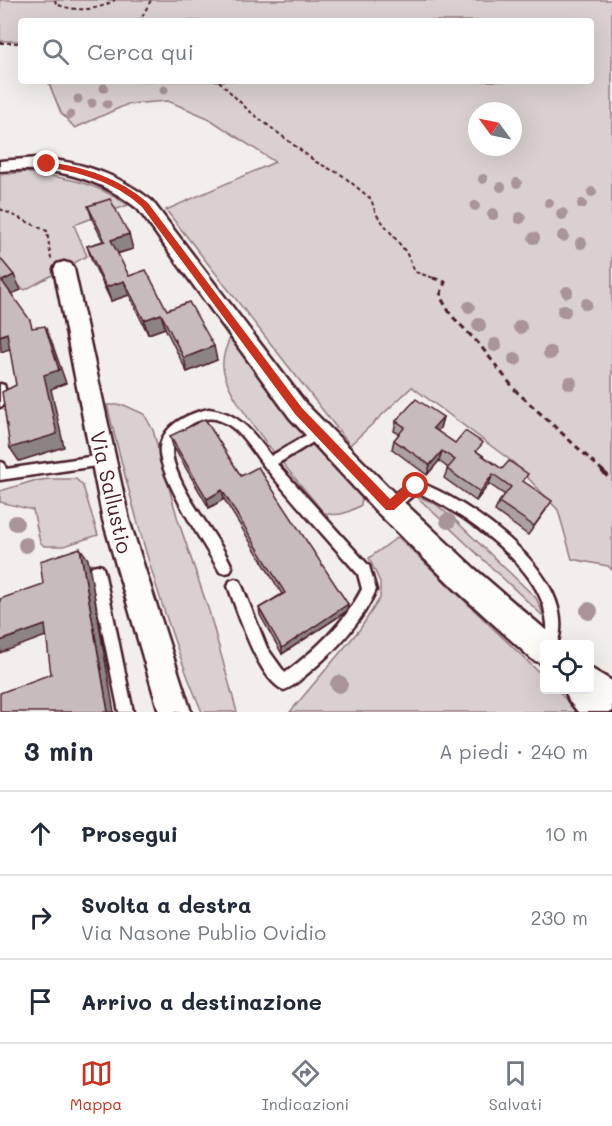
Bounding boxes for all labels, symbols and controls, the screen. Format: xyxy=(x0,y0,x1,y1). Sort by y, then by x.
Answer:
search box xyxy=(18,18,594,84)
icon: search xyxy=(39,35,72,68)
text: Cerca qui xyxy=(87,37,194,66)
north arrow xyxy=(468,102,522,156)
route end xyxy=(33,150,59,176)
street label: Via Sallustio xyxy=(85,428,139,556)
route start xyxy=(402,472,428,498)
map controls xyxy=(540,640,594,694)
button: locate xyxy=(540,640,594,694)
text: 3 min xyxy=(24,734,93,768)
text: A piedi · 240 m xyxy=(439,738,588,764)
icon: ahead xyxy=(24,817,57,850)
text: Prosegui xyxy=(81,819,178,848)
text: 10 m xyxy=(544,820,588,846)
text: Svolta a destra xyxy=(81,890,251,919)
icon: right xyxy=(24,901,57,934)
text: 230 m xyxy=(530,904,588,930)
text: Via Nasone Publio Ovidio xyxy=(81,919,326,945)
icon: arrive xyxy=(24,985,57,1018)
text: Arrivo a destinazione xyxy=(81,987,322,1016)
tab: Mappa xyxy=(70,1057,122,1114)
tab: Indicazioni xyxy=(262,1057,349,1114)
tab: Salvati xyxy=(489,1057,542,1114)

